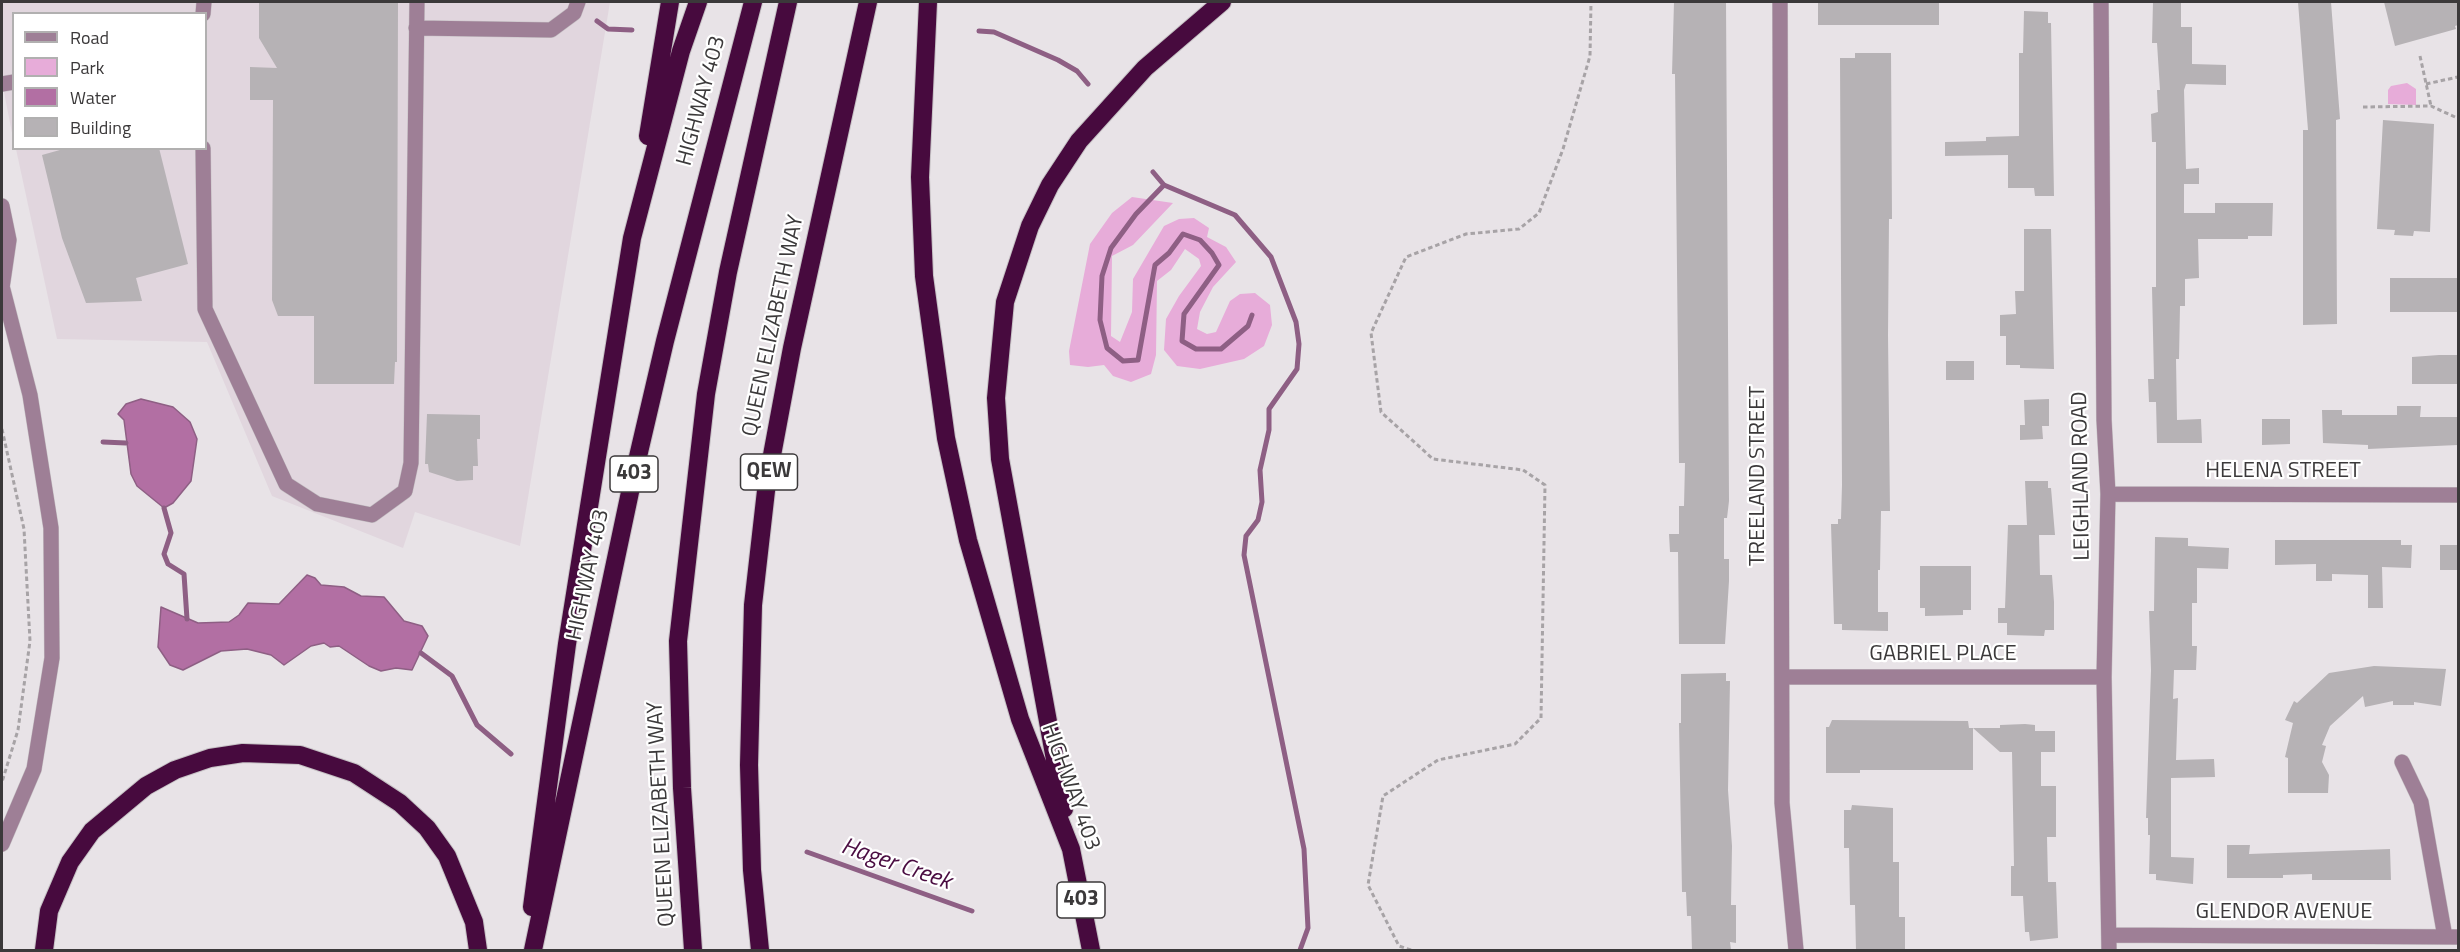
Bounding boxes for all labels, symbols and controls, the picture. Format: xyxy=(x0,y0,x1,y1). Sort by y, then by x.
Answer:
legend xyxy=(12,12,207,150)
text: Road xyxy=(70,24,109,51)
street label: HIGHWAY 403 xyxy=(672,33,732,169)
text: Park xyxy=(70,54,104,81)
text: Water xyxy=(70,84,116,111)
text: Building xyxy=(70,114,131,141)
street label: QUEEN ELIZABETH WAY xyxy=(738,213,810,439)
street label: TREELAND STREET xyxy=(1746,386,1772,566)
street label: LEIGHLAND ROAD xyxy=(2067,391,2097,561)
road number: QEW xyxy=(740,454,798,490)
road number: 403 xyxy=(610,456,658,492)
street label: HELENA STREET xyxy=(2205,459,2361,485)
street label: HIGHWAY 403 xyxy=(562,507,616,643)
street label: GABRIEL PLACE xyxy=(1869,642,2017,668)
street label: QUEEN ELIZABETH WAY xyxy=(643,701,681,927)
street label: HIGHWAY 403 xyxy=(1035,720,1105,854)
water label: Hager Creek xyxy=(837,833,955,897)
road number: 403 xyxy=(1057,882,1105,918)
street label: GLENDOR AVENUE xyxy=(2196,900,2372,926)

